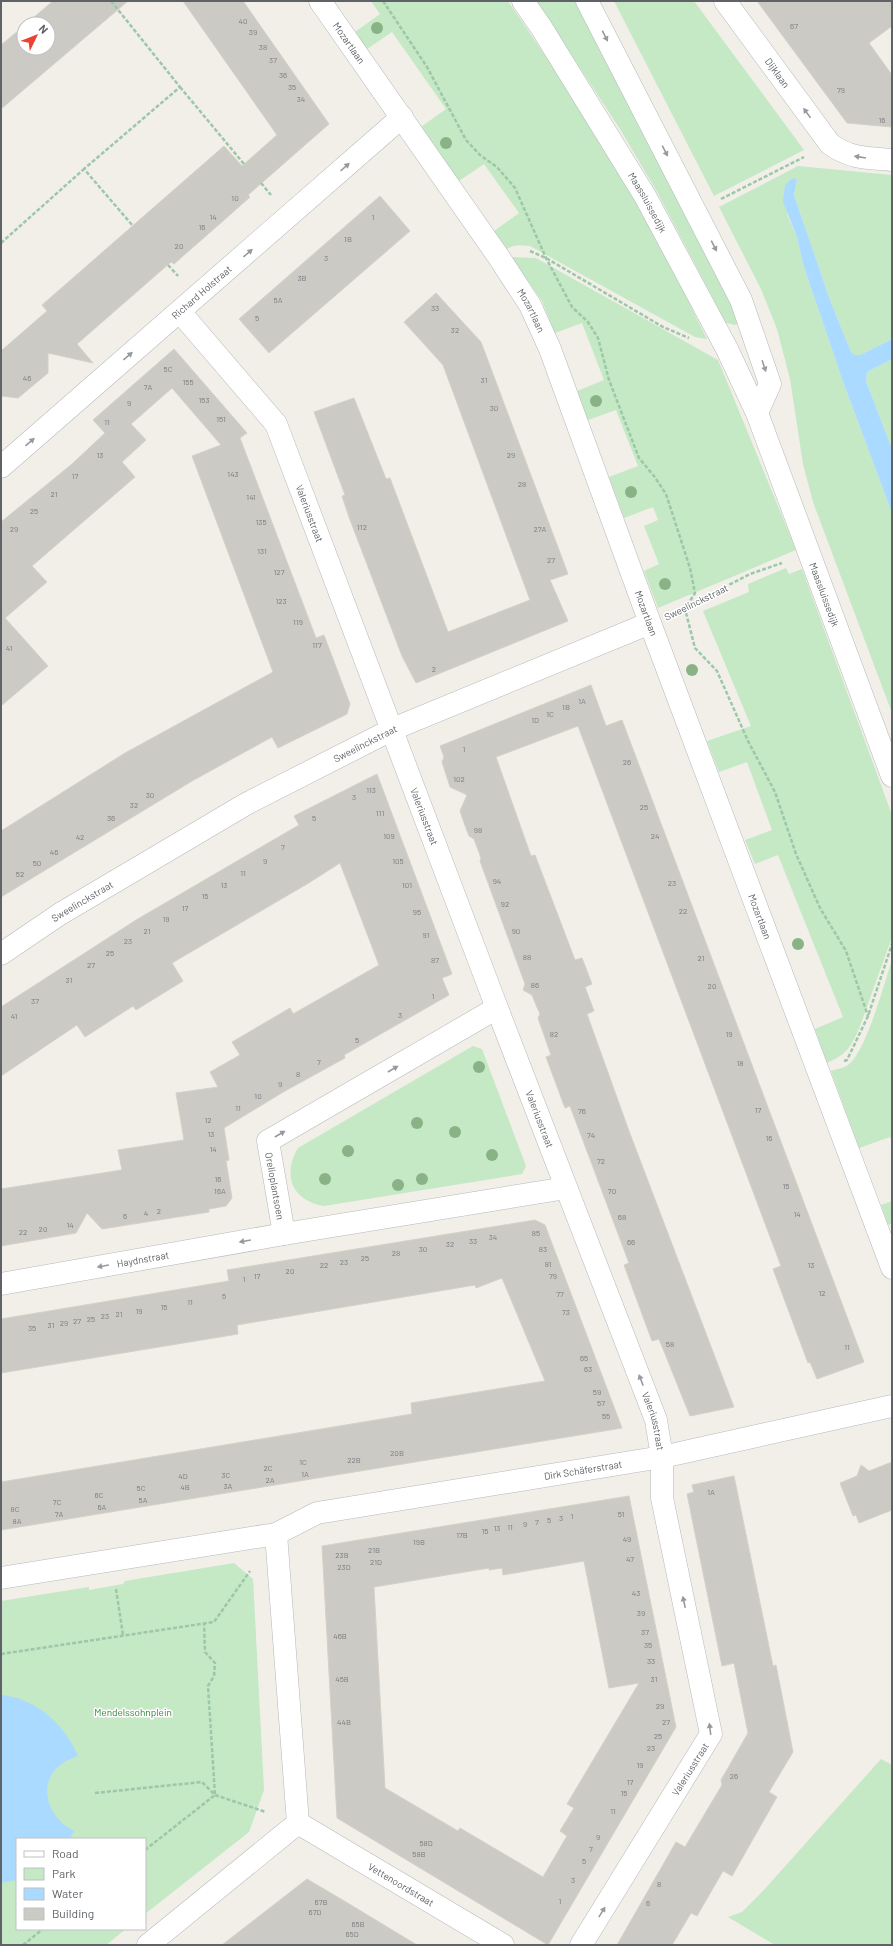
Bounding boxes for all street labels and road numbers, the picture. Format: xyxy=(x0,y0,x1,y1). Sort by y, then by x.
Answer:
street label: Mozartlaan xyxy=(331,20,368,66)
street label: Dijklaan xyxy=(763,55,793,90)
street label: Maassluissedijk xyxy=(626,170,669,235)
street label: Richard Holstraat xyxy=(169,262,234,321)
street label: Mozartlaan xyxy=(515,286,548,334)
street label: Valeriusstraat xyxy=(293,483,326,544)
street label: Maassluissedijk xyxy=(807,561,842,628)
street label: Sweelinckstraat xyxy=(662,581,730,623)
street label: Mozartlaan xyxy=(633,589,660,638)
street label: Sweelinckstraat xyxy=(331,722,399,764)
street label: Valeriusstraat xyxy=(408,786,441,847)
street label: Sweelinckstraat xyxy=(49,878,116,924)
street label: Mozartlaan xyxy=(746,892,774,941)
street label: Valeriusstraat xyxy=(523,1089,556,1150)
street label: Orelioplantsoen xyxy=(263,1151,287,1221)
street label: Haydnstraat xyxy=(116,1248,170,1269)
street label: Valeriusstraat xyxy=(640,1390,667,1452)
street label: Dirk Schäferstraat xyxy=(543,1458,623,1482)
street label: Valeriusstraat xyxy=(669,1740,711,1798)
street label: Vettenoordstraat xyxy=(366,1860,436,1909)

